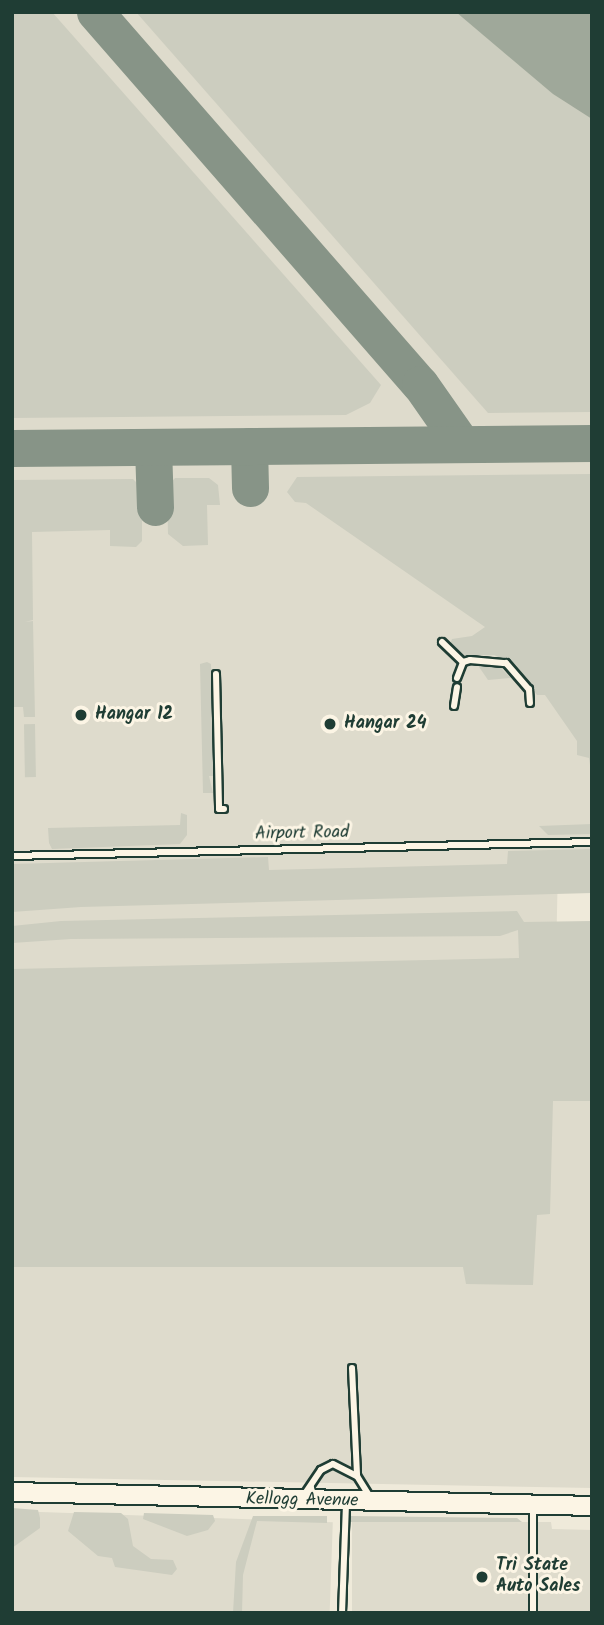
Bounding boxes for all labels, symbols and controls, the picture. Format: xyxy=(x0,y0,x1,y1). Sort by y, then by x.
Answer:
place label: Hangar 12 xyxy=(95,704,173,726)
marker: Hangar 12 xyxy=(73,707,89,723)
place label: Hangar 24 xyxy=(344,713,426,735)
marker: Hangar 24 xyxy=(322,716,338,732)
street label: Airport Road xyxy=(255,822,349,846)
street label: Kellogg Avenue xyxy=(245,1489,359,1513)
place label: Tri State Auto Sales xyxy=(496,1556,580,1598)
marker: Tri State Auto Sales xyxy=(474,1569,490,1585)

